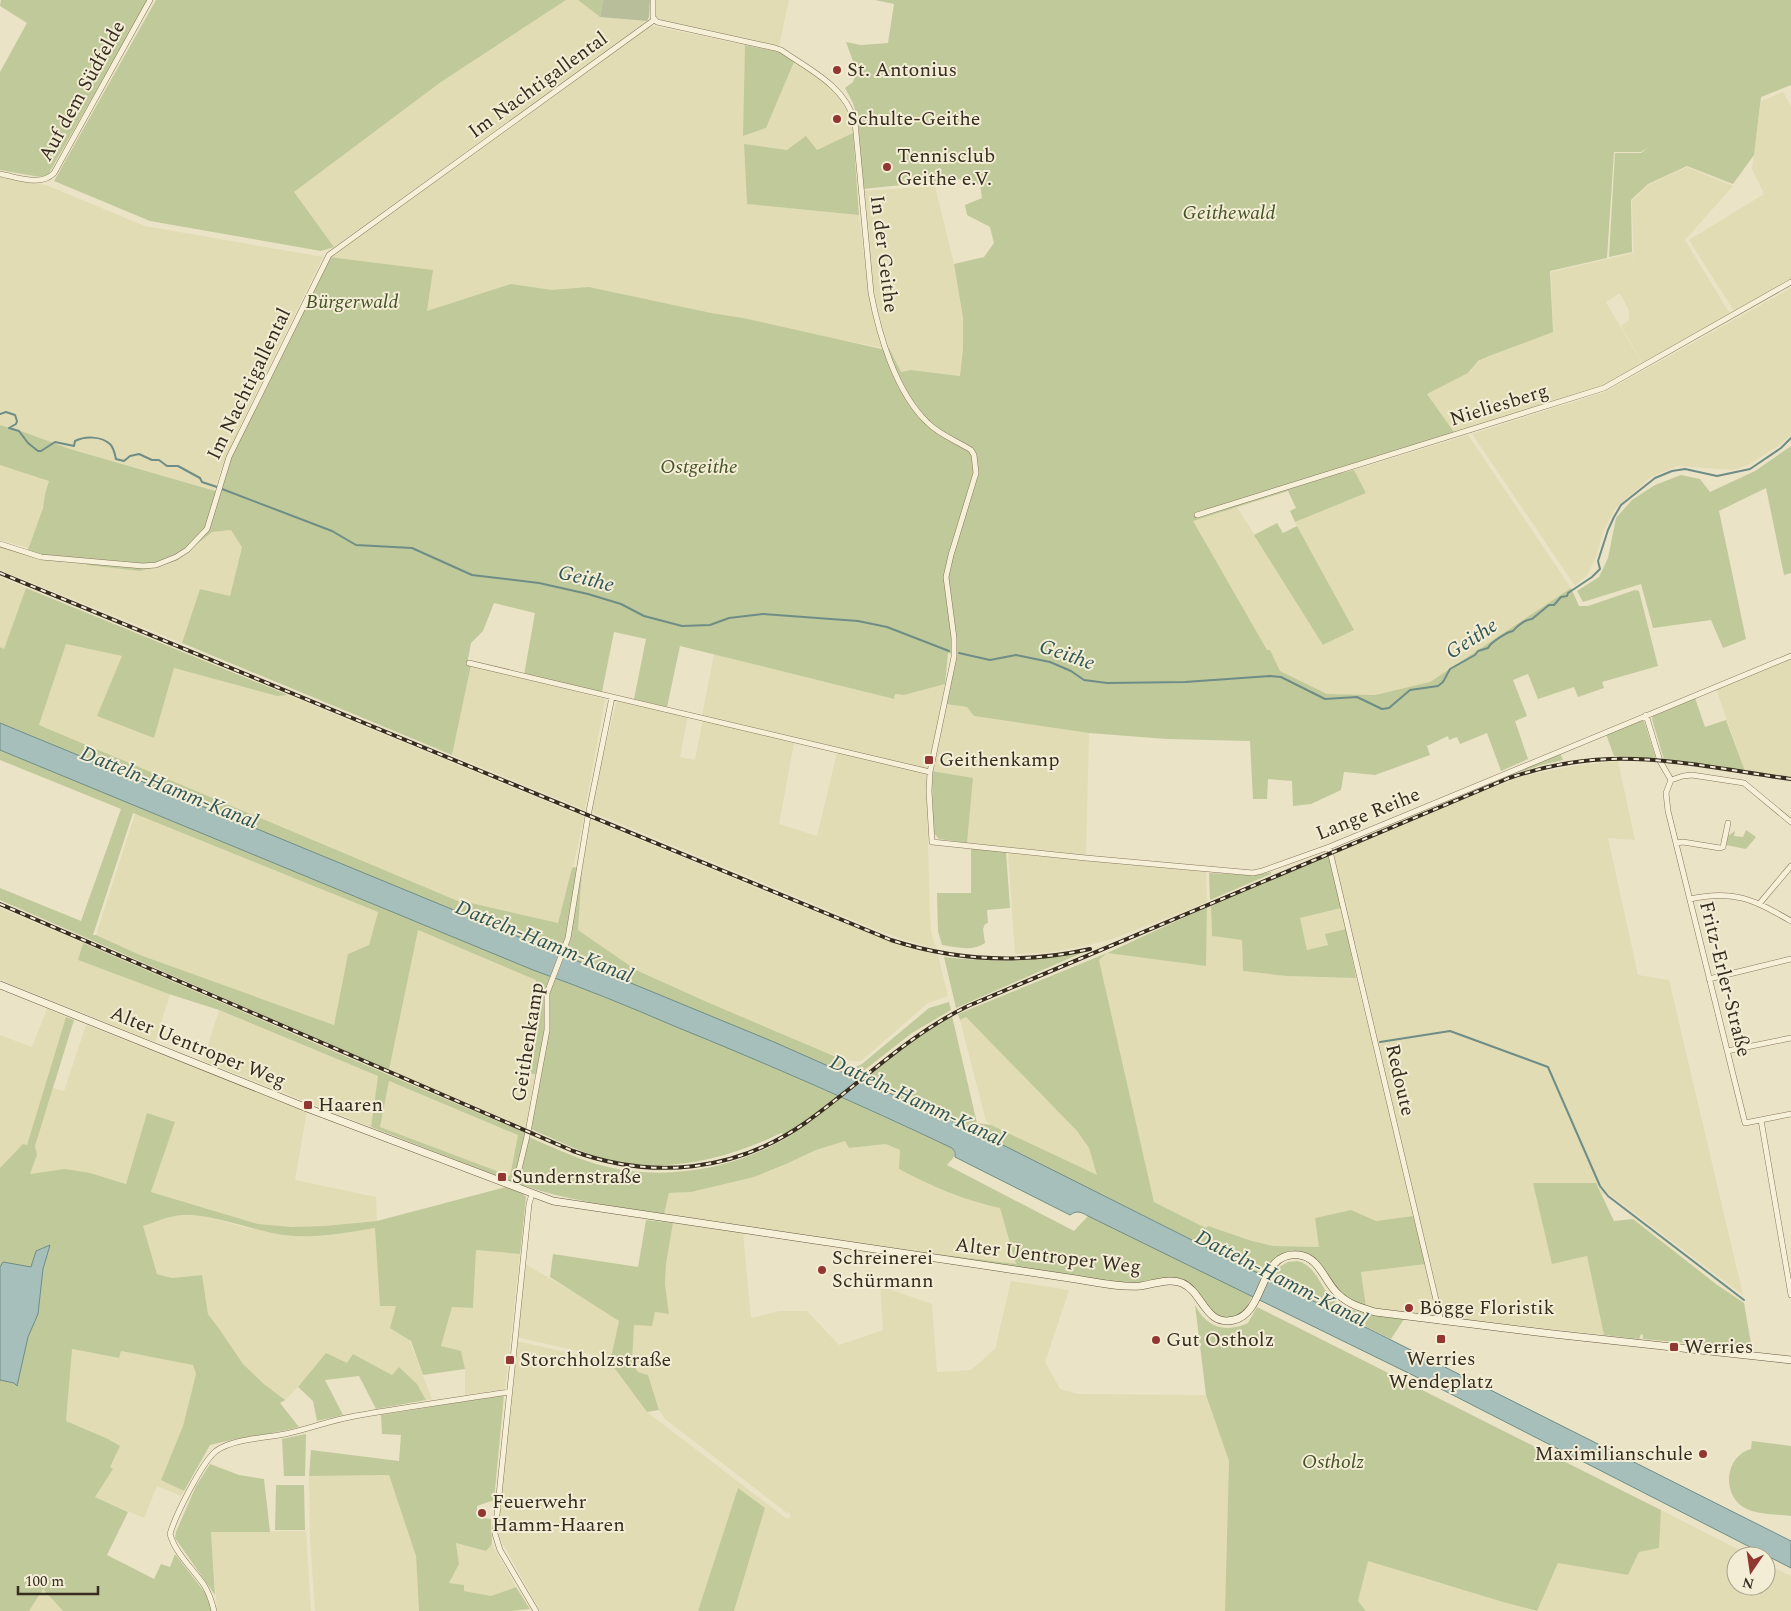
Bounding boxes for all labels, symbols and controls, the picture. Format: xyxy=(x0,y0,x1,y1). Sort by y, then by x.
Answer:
street label: Auf dem Südfelde xyxy=(31,15,133,167)
street label: Im Nachtigallental xyxy=(462,24,614,146)
place label: St. Antonius xyxy=(847,55,957,85)
marker: St. Antonius xyxy=(831,64,843,76)
place label: Schulte-Geithe xyxy=(847,104,981,134)
marker: Schulte-Geithe xyxy=(831,113,843,125)
place label: Tennisclub Geithe e.V. xyxy=(897,141,995,194)
marker: Tennisclub Geithe e.V. xyxy=(881,161,893,173)
street label: In der Geithe xyxy=(862,194,906,314)
park label: Geithewald xyxy=(1182,198,1276,228)
park label: Bürgerwald xyxy=(305,287,399,317)
street label: Im Nachtigallental xyxy=(199,303,299,465)
street label: Nieliesberg xyxy=(1446,376,1552,434)
park label: Ostgeithe xyxy=(660,452,738,482)
water label: Geithe xyxy=(554,557,618,601)
water label: Geithe xyxy=(1439,610,1505,668)
water label: Geithe xyxy=(1035,631,1099,679)
water label: Datteln-Hamm-Kanal xyxy=(75,738,263,839)
place label: Geithenkamp xyxy=(939,745,1060,775)
marker: Geithenkamp xyxy=(923,754,935,766)
street label: Lange Reihe xyxy=(1311,780,1425,848)
water label: Datteln-Hamm-Kanal xyxy=(450,892,638,993)
street label: Fritz-Erler-Straße xyxy=(1691,898,1759,1060)
street label: Geithenkamp xyxy=(504,980,552,1104)
street label: Alter Uentroper Weg xyxy=(106,998,290,1096)
street label: Redoute xyxy=(1377,1041,1423,1119)
water label: Datteln-Hamm-Kanal xyxy=(824,1046,1010,1156)
place label: Haaren xyxy=(318,1090,383,1120)
marker: Haaren xyxy=(302,1099,314,1111)
place label: Sundernstraße xyxy=(512,1162,641,1192)
marker: Sundernstraße xyxy=(496,1171,508,1183)
water label: Datteln-Hamm-Kanal xyxy=(1189,1222,1373,1337)
street label: Alter Uentroper Weg xyxy=(953,1230,1143,1282)
place label: Schreinerei Schürmann xyxy=(832,1243,934,1296)
marker: Schreinerei Schürmann xyxy=(816,1264,828,1276)
place label: Bögge Floristik xyxy=(1419,1293,1555,1323)
marker: Bögge Floristik xyxy=(1403,1302,1415,1314)
place label: Gut Ostholz xyxy=(1166,1325,1274,1355)
place label: Werries xyxy=(1684,1332,1753,1362)
marker: Werries Wendeplatz xyxy=(1435,1333,1447,1345)
marker: Gut Ostholz xyxy=(1150,1334,1162,1346)
marker: Werries xyxy=(1668,1341,1680,1353)
place label: Werries Wendeplatz xyxy=(1388,1344,1494,1397)
place label: Storchholzstraße xyxy=(520,1345,671,1375)
marker: Storchholzstraße xyxy=(504,1354,516,1366)
place label: Maximilianschule xyxy=(1534,1439,1693,1469)
park label: Ostholz xyxy=(1302,1447,1364,1477)
marker: Maximilianschule xyxy=(1697,1448,1709,1460)
place label: Feuerwehr Hamm-Haaren xyxy=(492,1487,625,1540)
marker: Feuerwehr Hamm-Haaren xyxy=(476,1507,488,1519)
north arrow xyxy=(1726,1546,1776,1596)
scale bar xyxy=(18,1564,98,1596)
text: 100 m xyxy=(25,1570,64,1593)
text: N xyxy=(1740,1572,1756,1595)

